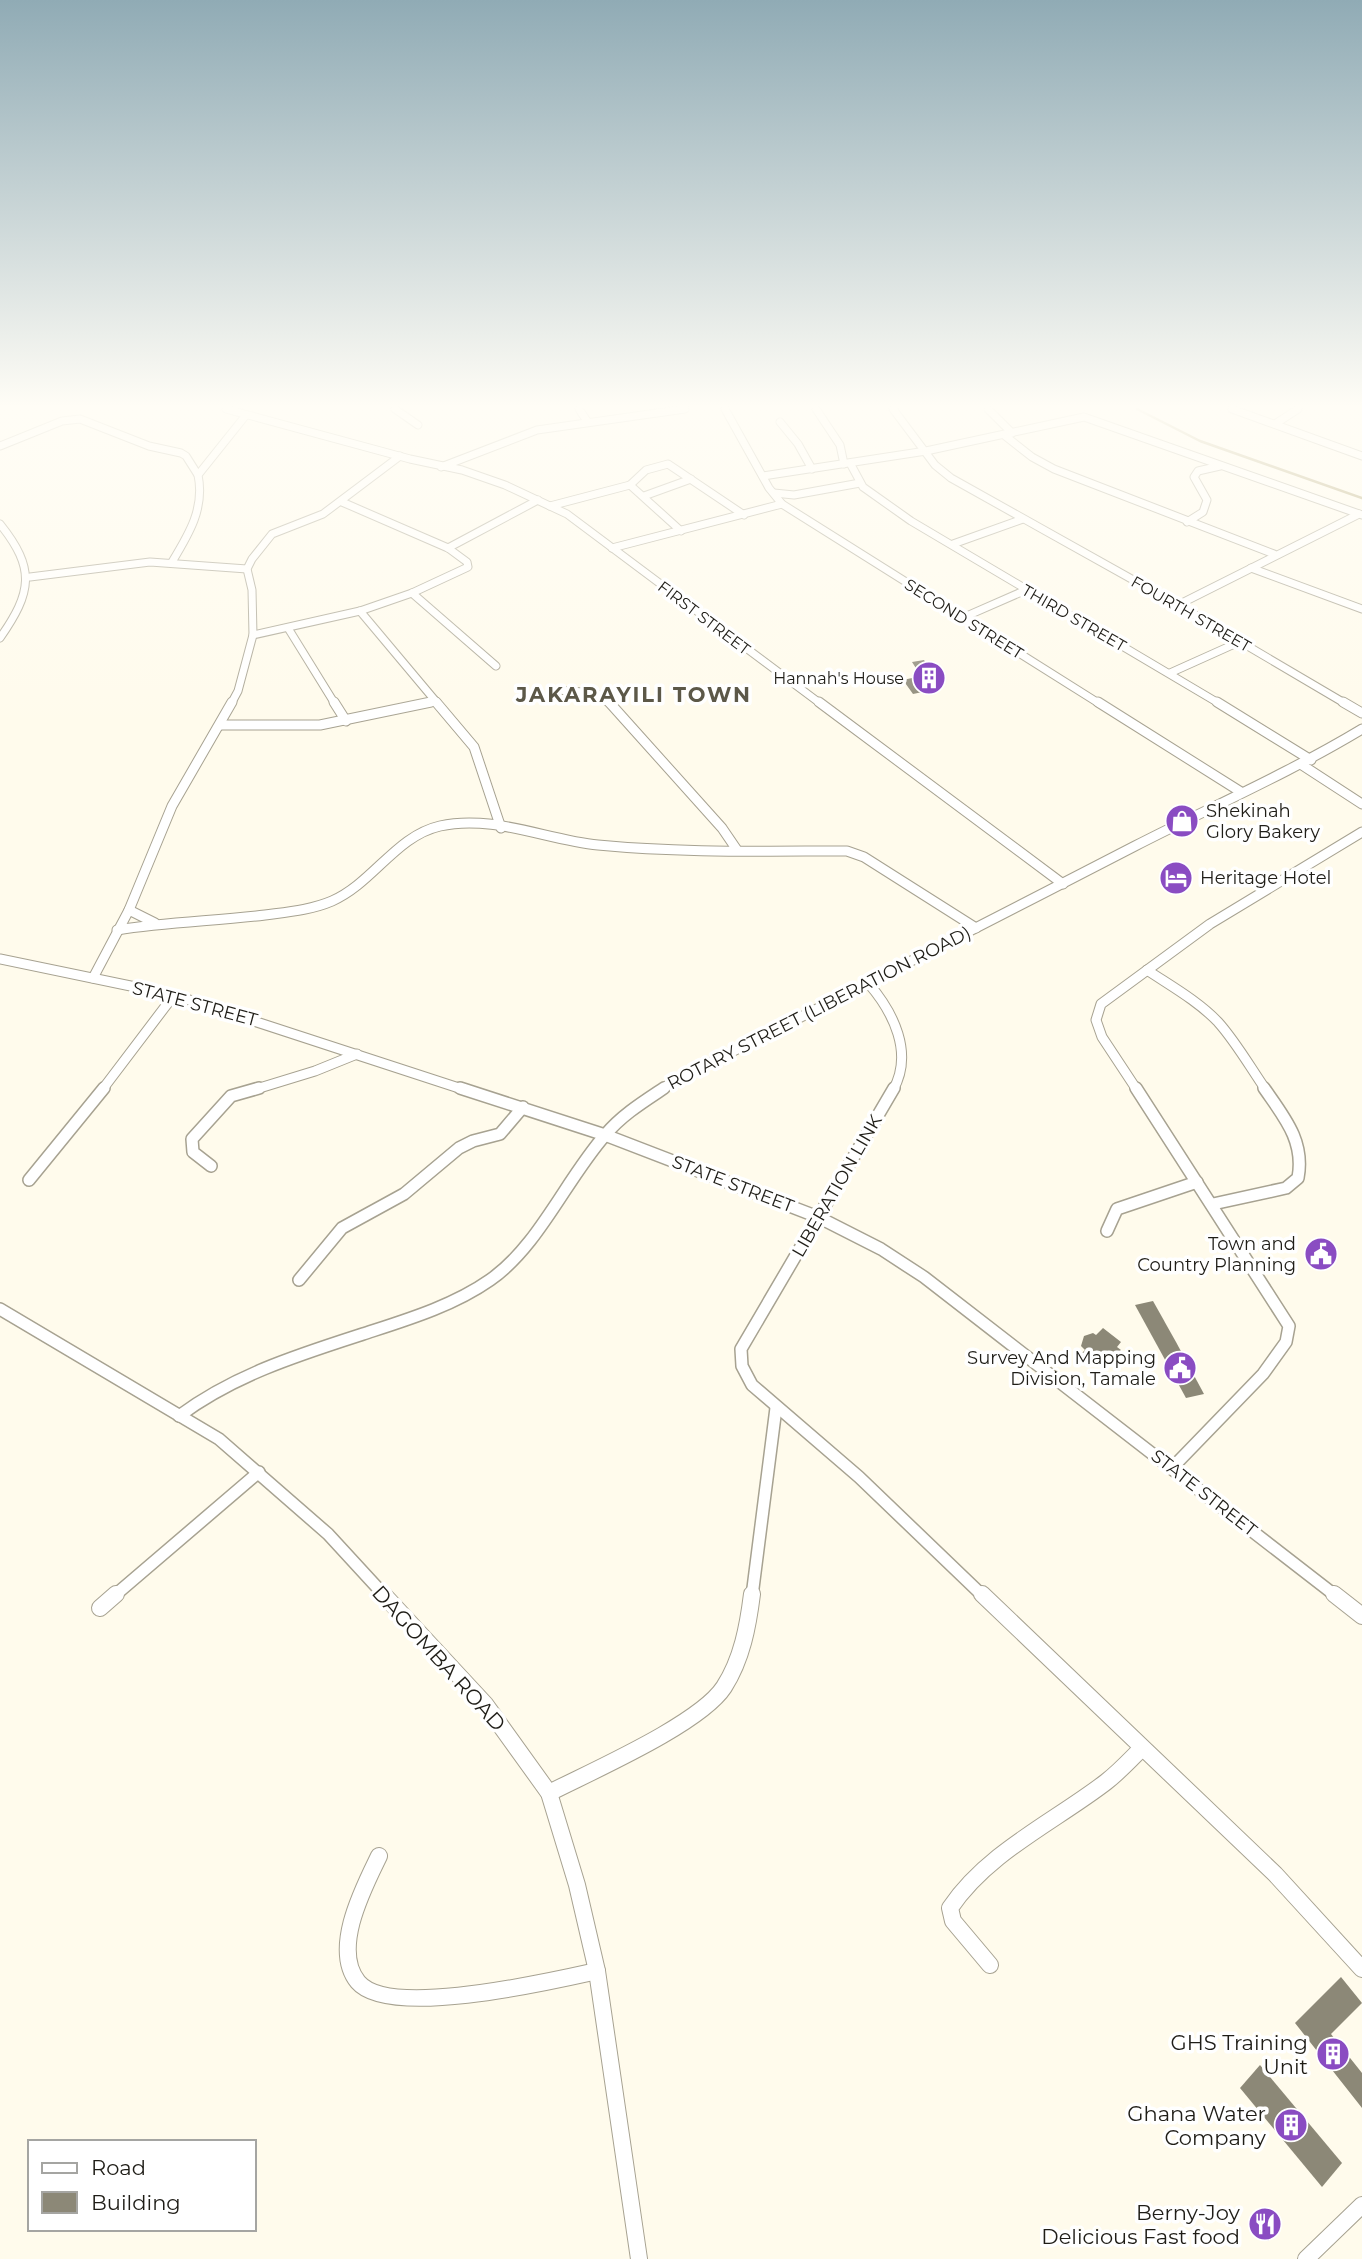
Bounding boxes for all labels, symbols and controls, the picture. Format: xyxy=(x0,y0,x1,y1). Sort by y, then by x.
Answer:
street label: FOURTH STREET xyxy=(1128,572,1255,656)
street label: SECOND STREET xyxy=(901,575,1027,664)
street label: FIRST STREET xyxy=(654,577,755,659)
street label: THIRD STREET xyxy=(1019,581,1130,656)
building icon: Hannah's House xyxy=(910,659,948,697)
place label: Hannah's House xyxy=(773,669,904,688)
district label: JAKARAYILI TOWN xyxy=(515,682,752,707)
place label: Shekinah Glory Bakery xyxy=(1206,800,1320,843)
shop icon: Shekinah Glory Bakery xyxy=(1163,802,1201,840)
hotel icon: Heritage Hotel xyxy=(1157,859,1195,897)
place label: Heritage Hotel xyxy=(1200,867,1331,889)
street label: ROTARY STREET (LIBERATION ROAD) xyxy=(663,922,975,1094)
street label: STATE STREET xyxy=(130,977,261,1031)
street label: LIBERATION LINK xyxy=(787,1111,887,1261)
street label: STATE STREET xyxy=(669,1151,798,1218)
place label: Town and Country Planning xyxy=(1137,1233,1296,1276)
public building icon: Town and Country Planning xyxy=(1302,1235,1340,1273)
place label: Survey And Mapping Division, Tamale xyxy=(967,1347,1156,1390)
public building icon: Survey And Mapping Division, Tamale xyxy=(1161,1349,1199,1387)
street label: STATE STREET xyxy=(1147,1445,1262,1542)
street label: DAGOMBA ROAD xyxy=(367,1580,511,1736)
place label: GHS Training Unit xyxy=(1170,2030,1308,2079)
building icon: GHS Training Unit xyxy=(1314,2035,1352,2073)
place label: Ghana Water Company xyxy=(1127,2101,1267,2150)
building icon: Ghana Water Company xyxy=(1272,2106,1310,2144)
legend xyxy=(28,2140,256,2231)
text: Road xyxy=(91,2155,146,2180)
text: Building xyxy=(91,2190,181,2215)
place label: Berny-Joy Delicious Fast food xyxy=(1041,2200,1241,2249)
restaurant icon: Berny-Joy Delicious Fast food xyxy=(1246,2205,1284,2243)

